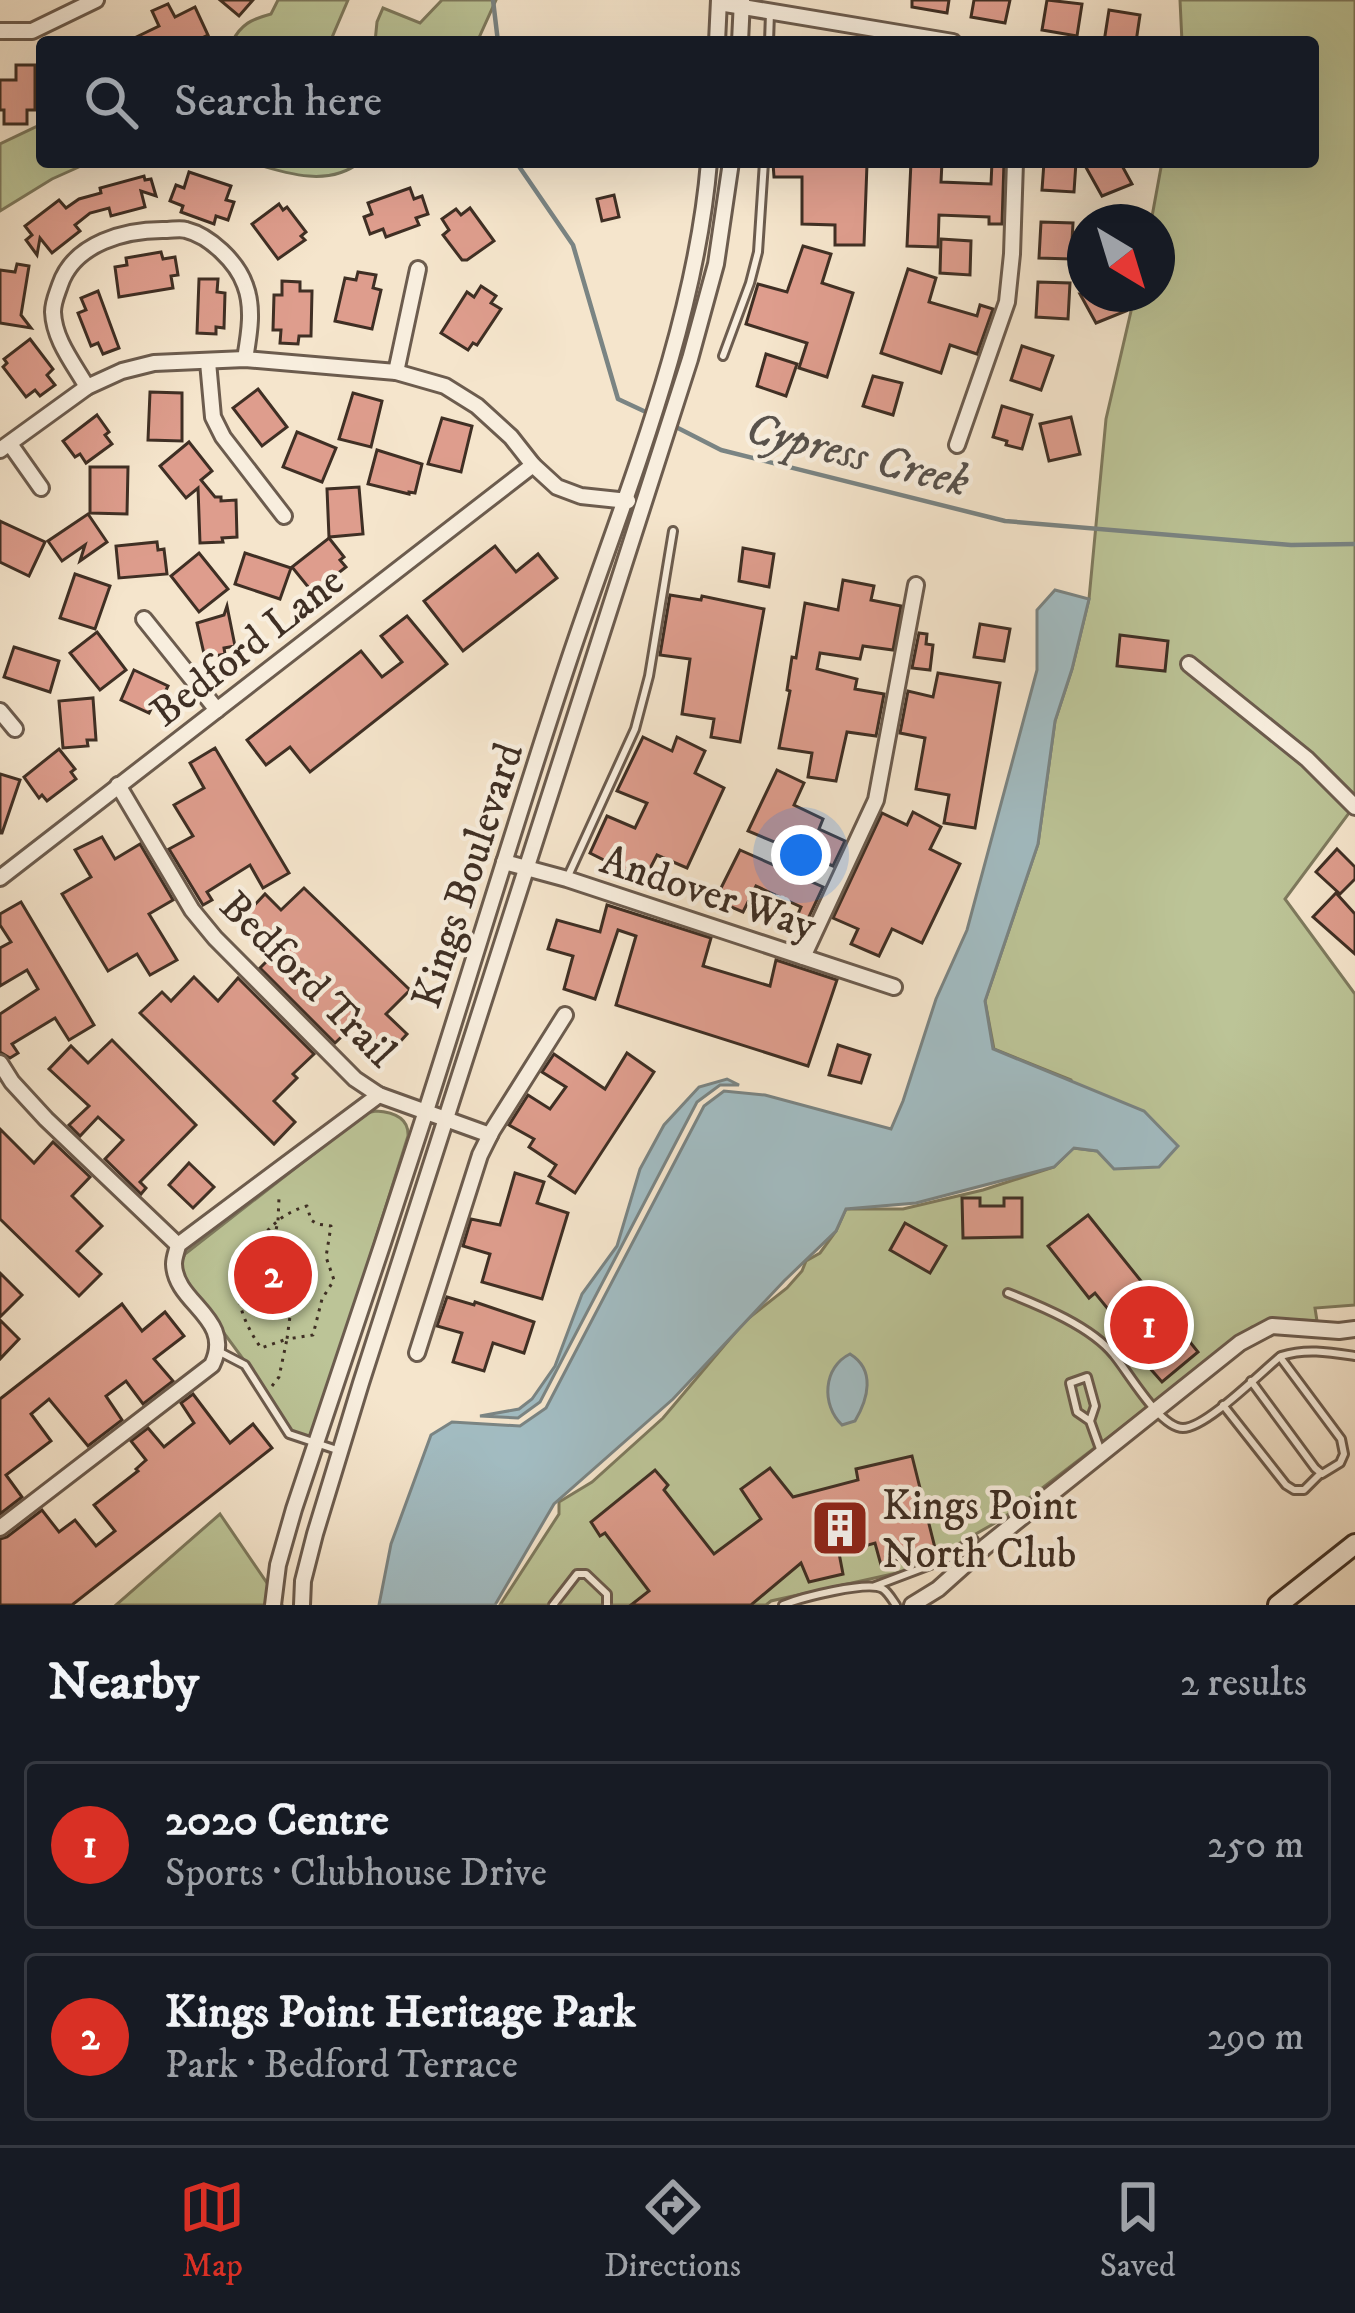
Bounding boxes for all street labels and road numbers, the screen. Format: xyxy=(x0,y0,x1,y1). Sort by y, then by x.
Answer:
street label: Bedford Lane xyxy=(141,556,355,739)
street label: Kings Boulevard xyxy=(402,737,536,1015)
street label: Andover Way xyxy=(594,835,824,953)
street label: Bedford Trail xyxy=(208,881,406,1079)

